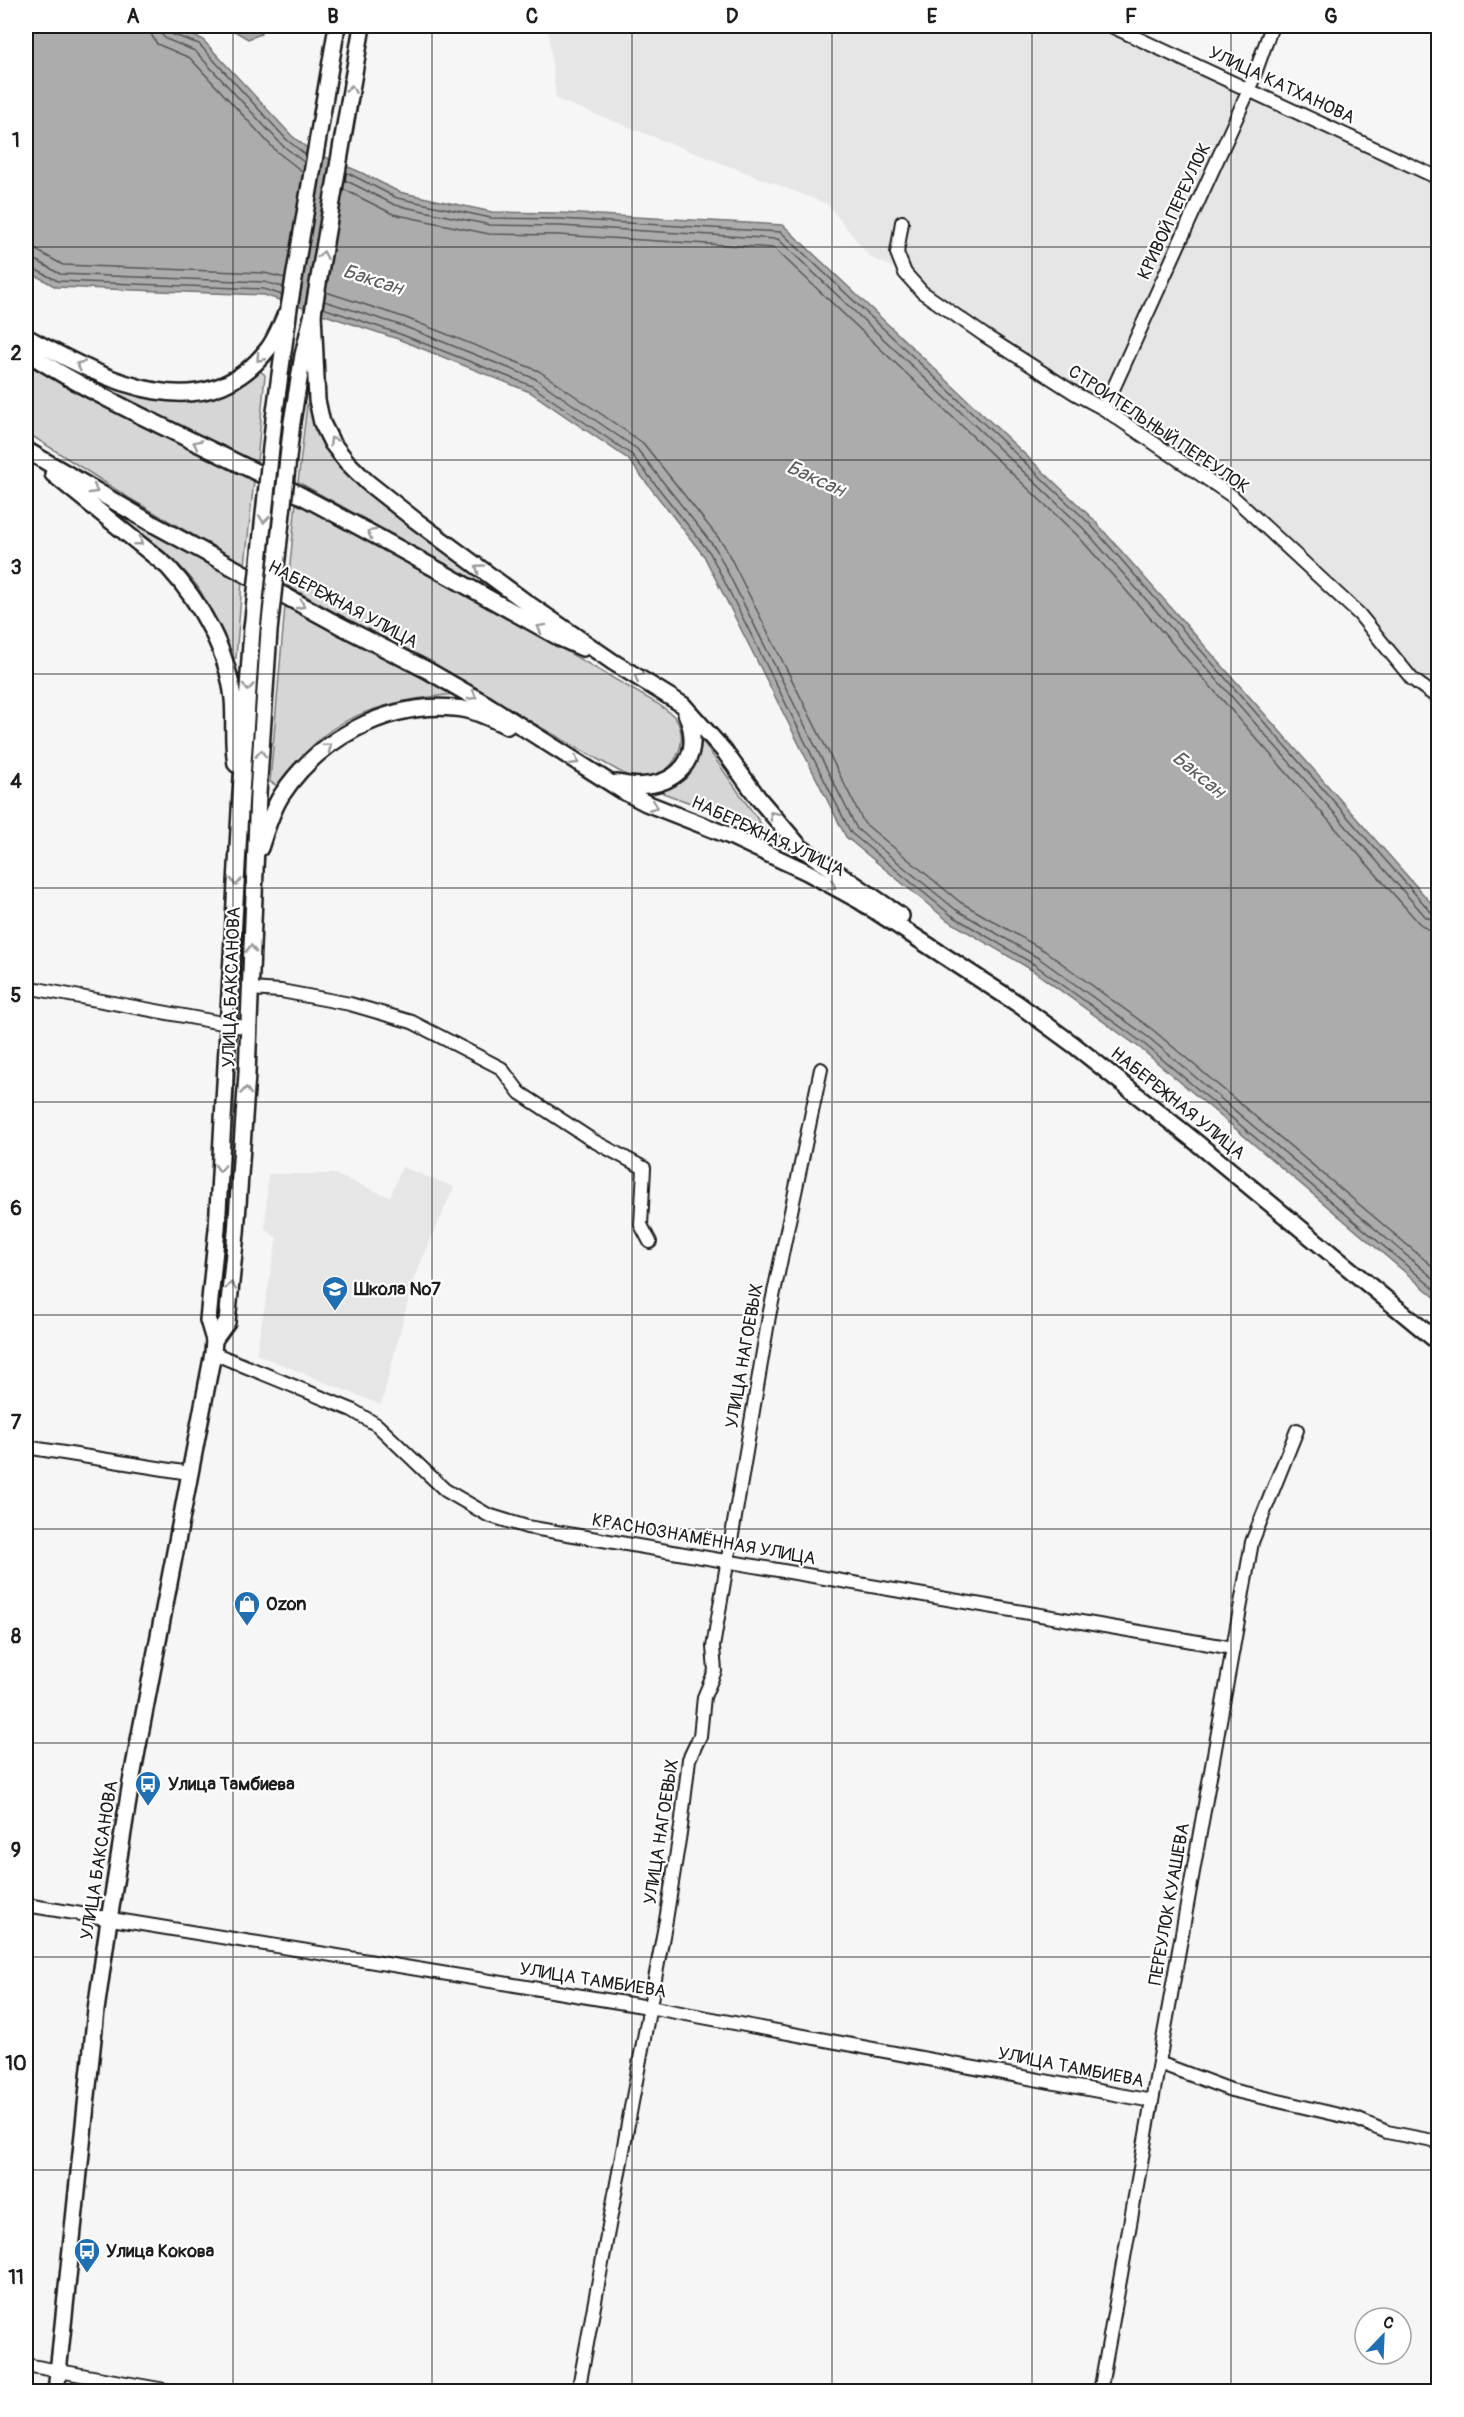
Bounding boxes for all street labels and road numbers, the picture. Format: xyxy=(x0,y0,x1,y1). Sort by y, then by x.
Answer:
street label: УЛИЦА КАТХАНОВА xyxy=(1205,41,1359,130)
street label: КРИВОЙ ПЕРЕУЛОК xyxy=(1133,139,1216,283)
street label: СТРОИТЕЛЬНЫЙ ПЕРЕУЛОК xyxy=(1064,360,1254,499)
street label: НАБЕРЕЖНАЯ УЛИЦА xyxy=(264,555,422,654)
street label: НАБЕРЕЖНАЯ УЛИЦА xyxy=(687,791,848,882)
street label: УЛИЦА БАКСАНОВА xyxy=(217,906,246,1068)
street label: НАБЕРЕЖНАЯ УЛИЦА xyxy=(1106,1042,1250,1165)
street label: УЛИЦА НАГОЕВЫХ xyxy=(720,1282,769,1430)
street label: КРАСНОЗНАМЁННАЯ УЛИЦА xyxy=(590,1508,818,1571)
street label: УЛИЦА НАГОЕВЫХ xyxy=(639,1758,684,1906)
street label: УЛИЦА БАКСАНОВА xyxy=(76,1778,124,1941)
street label: ПЕРЕУЛОК КУАШЕВА xyxy=(1144,1821,1195,1987)
street label: УЛИЦА ТАМБИЕВА xyxy=(518,1958,668,2003)
street label: УЛИЦА ТАМБИЕВА xyxy=(996,2042,1146,2093)

